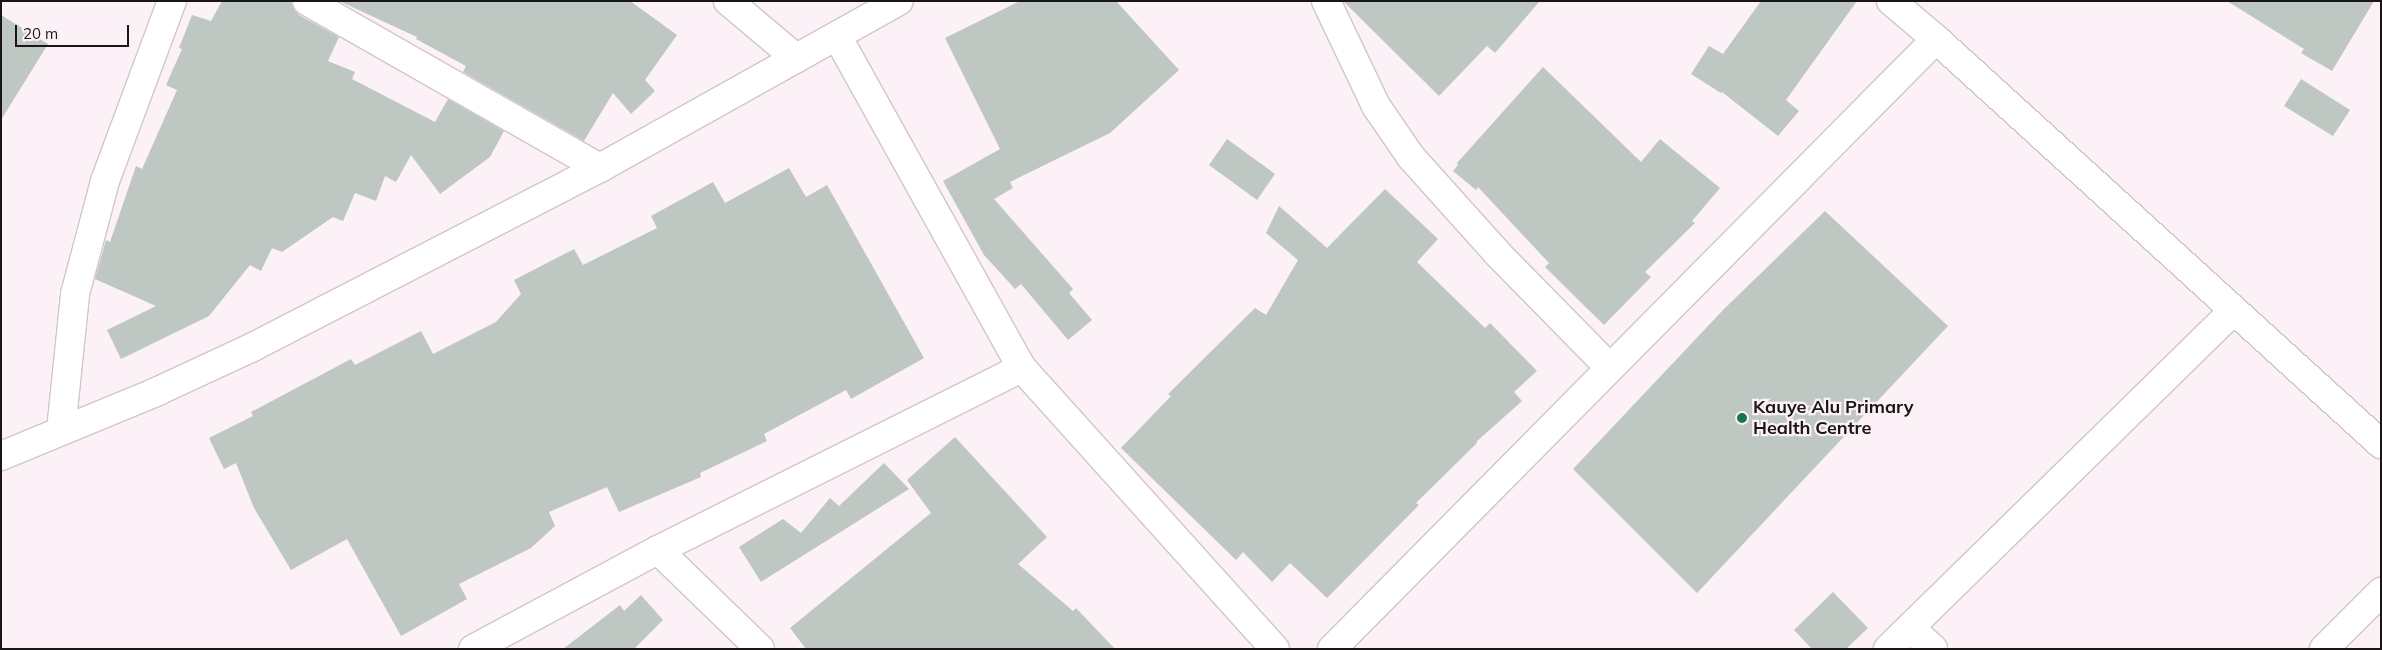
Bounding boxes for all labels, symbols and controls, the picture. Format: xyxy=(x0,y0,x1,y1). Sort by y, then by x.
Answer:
scale bar xyxy=(18,15,131,47)
text: 20 m xyxy=(23,24,58,43)
place label: Kauye Alu Primary Health Centre xyxy=(1753,397,1913,439)
marker: Kauye Alu Primary Health Centre xyxy=(1735,411,1749,425)

